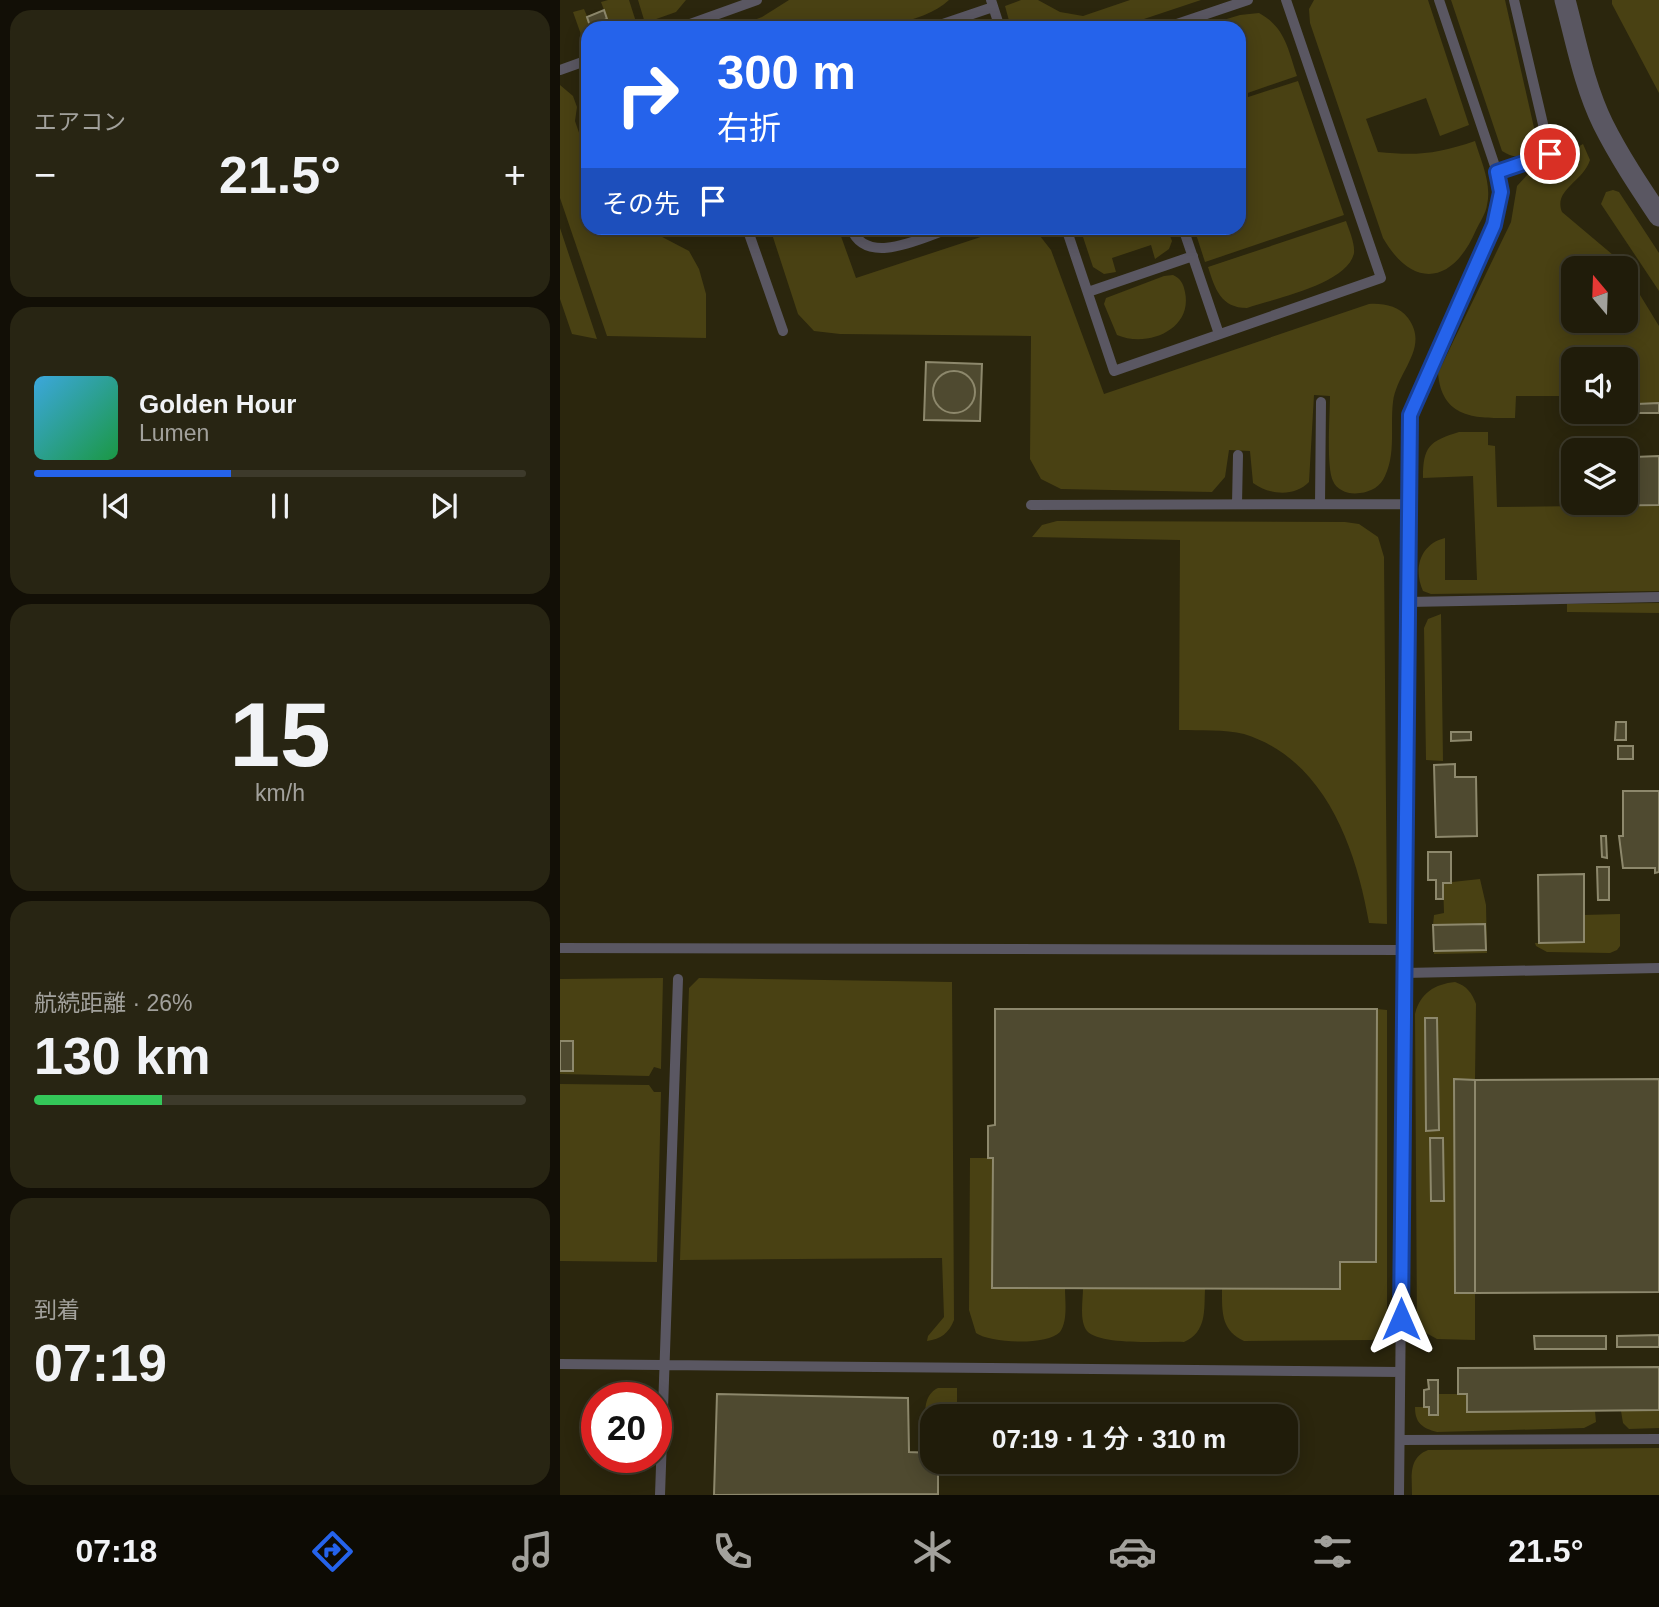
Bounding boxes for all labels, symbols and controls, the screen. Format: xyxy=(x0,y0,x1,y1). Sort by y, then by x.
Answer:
text: 300 m xyxy=(717,45,856,99)
icon: right xyxy=(602,49,693,140)
text: エアコン xyxy=(34,109,126,135)
text: 右折 xyxy=(717,110,781,146)
pin xyxy=(1520,124,1580,184)
icon: arrive xyxy=(1531,135,1569,173)
text: 21.5° xyxy=(219,146,341,204)
text: − xyxy=(34,154,56,196)
text: + xyxy=(504,154,526,196)
icon: arrive xyxy=(694,182,732,220)
text: その先 xyxy=(602,189,680,219)
north arrow xyxy=(1561,256,1638,332)
map controls xyxy=(1561,256,1638,515)
button: sound xyxy=(1561,347,1638,424)
text: Golden Hour xyxy=(139,389,296,419)
text: Lumen xyxy=(139,420,209,446)
button: layers xyxy=(1561,438,1638,515)
icon: previous xyxy=(97,487,135,525)
icon: pause xyxy=(261,487,299,525)
icon: next xyxy=(425,487,463,525)
text: 15 xyxy=(229,684,331,785)
text: km/h xyxy=(255,780,305,806)
text: 航続距離 · 26% xyxy=(34,990,192,1016)
text: 130 km xyxy=(34,1027,210,1085)
position arrow xyxy=(1364,1282,1438,1356)
text: 到着 xyxy=(34,1297,80,1323)
text: 07:19 xyxy=(34,1334,167,1392)
speed limit sign: 20 xyxy=(581,1382,672,1473)
text: 07:19 · 1 分 · 310 m xyxy=(992,1424,1226,1454)
icon: directions xyxy=(308,1527,357,1576)
icon: music xyxy=(508,1527,557,1576)
icon: phone xyxy=(708,1527,757,1576)
icon: climate xyxy=(908,1527,957,1576)
icon: car xyxy=(1108,1527,1157,1576)
icon: filters xyxy=(1308,1527,1357,1576)
text: 07:18 xyxy=(76,1533,157,1569)
text: 21.5° xyxy=(1508,1533,1583,1569)

